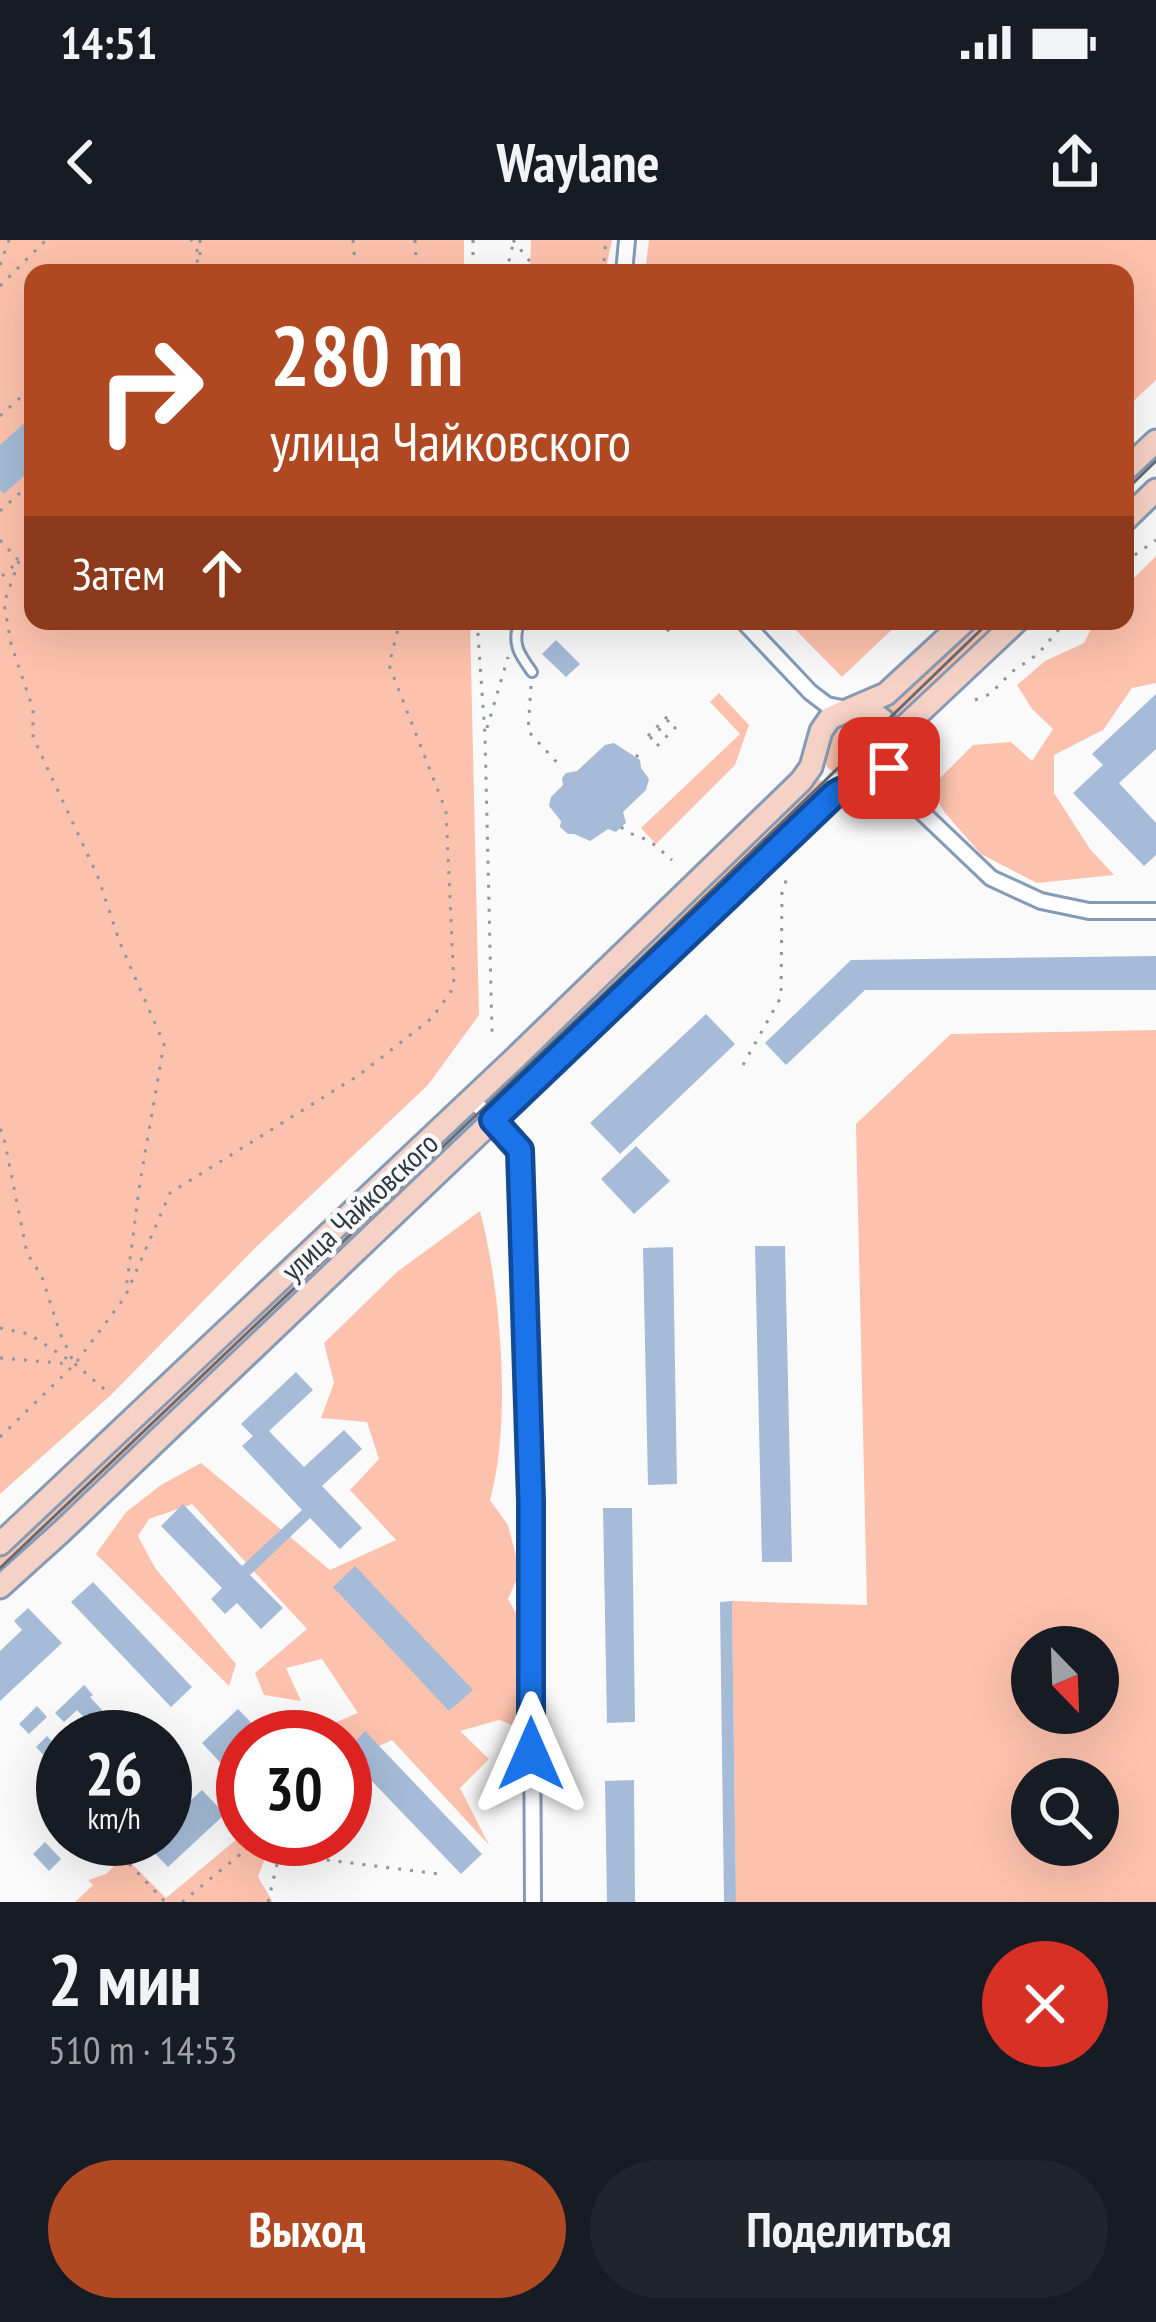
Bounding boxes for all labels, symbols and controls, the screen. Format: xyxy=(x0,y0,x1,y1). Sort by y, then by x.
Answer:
text: 14:51 xyxy=(60,13,157,71)
text: Waylane xyxy=(496,127,660,197)
icon: back xyxy=(48,129,114,195)
icon: share xyxy=(1042,129,1108,195)
text: 280 m xyxy=(270,300,463,409)
icon: right xyxy=(72,312,228,468)
text: улица Чайковского xyxy=(270,406,631,476)
icon: ahead xyxy=(189,540,255,606)
text: Затем xyxy=(72,544,165,602)
pin xyxy=(838,717,940,819)
icon: arrive xyxy=(856,735,922,801)
street label: улица Чайковского xyxy=(272,1123,446,1289)
north arrow xyxy=(1011,1626,1119,1734)
map controls xyxy=(1011,1626,1119,1866)
position arrow xyxy=(468,1691,594,1817)
speed limit sign: 30 xyxy=(216,1710,372,1866)
text: 26 xyxy=(85,1734,143,1812)
button: search xyxy=(1011,1758,1119,1866)
text: km/h xyxy=(87,1798,141,1837)
text: 2 мин xyxy=(48,1932,202,2025)
button: close xyxy=(982,1941,1108,2067)
text: 510 m · 14:53 xyxy=(48,2024,237,2075)
button: Выход xyxy=(48,2160,566,2298)
button: Поделиться xyxy=(590,2160,1108,2298)

